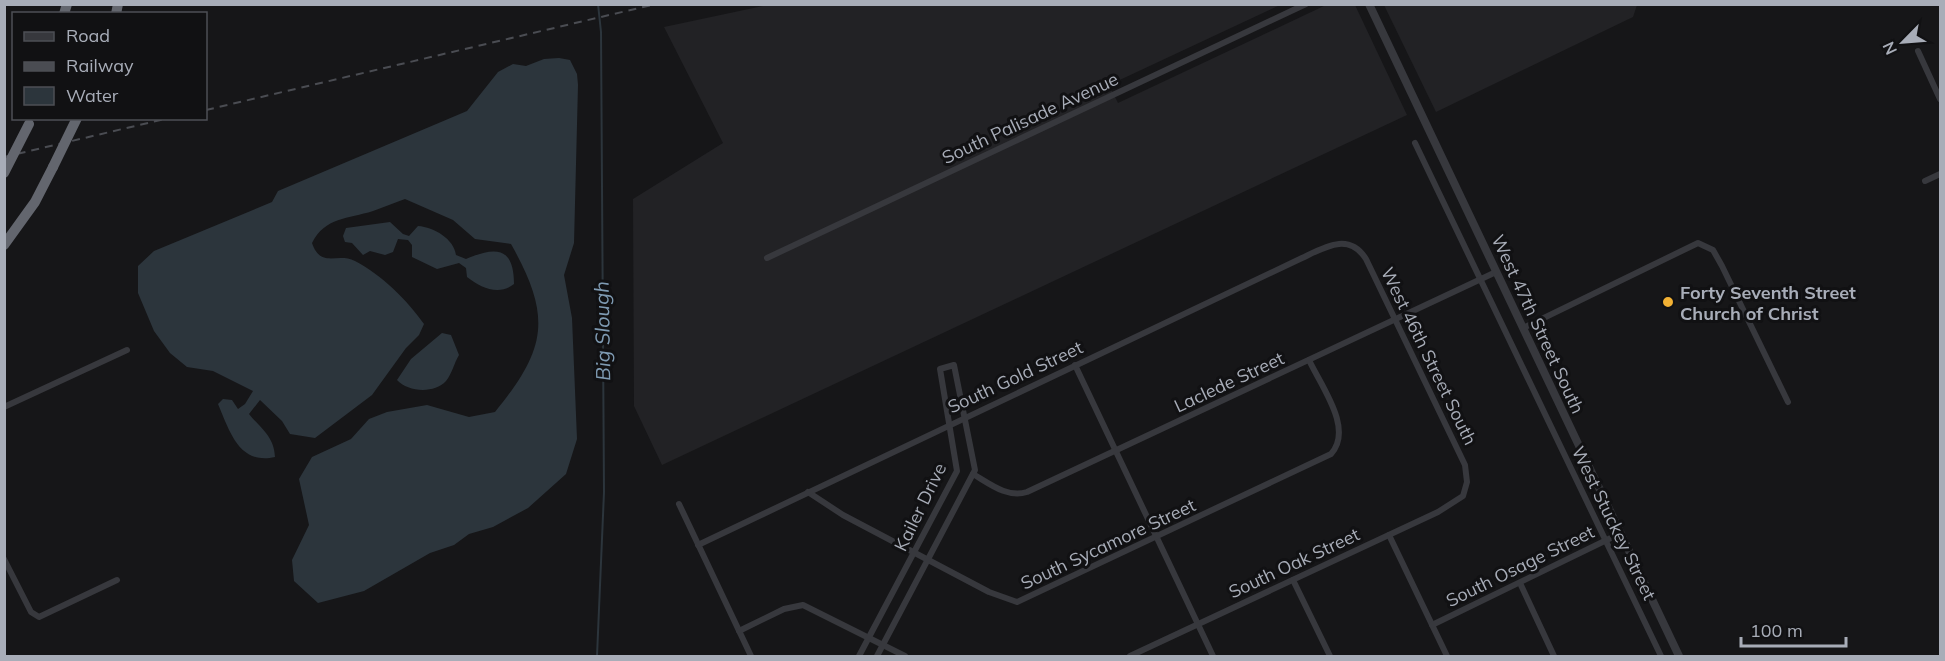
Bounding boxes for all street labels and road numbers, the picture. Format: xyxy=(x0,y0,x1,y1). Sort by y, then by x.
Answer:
street label: South Palisade Avenue xyxy=(938,67,1122,169)
street label: West 47th Street South xyxy=(1486,231,1590,417)
street label: West 46th Street South xyxy=(1376,263,1482,449)
street label: South Gold Street xyxy=(944,336,1086,418)
street label: Laclede Street xyxy=(1170,347,1288,417)
street label: West Stuckey Street xyxy=(1567,442,1661,604)
street label: Kailer Drive xyxy=(889,459,951,555)
street label: South Sycamore Street xyxy=(1017,493,1199,595)
street label: South Osage Street xyxy=(1442,520,1598,612)
street label: South Oak Street xyxy=(1225,523,1363,603)

